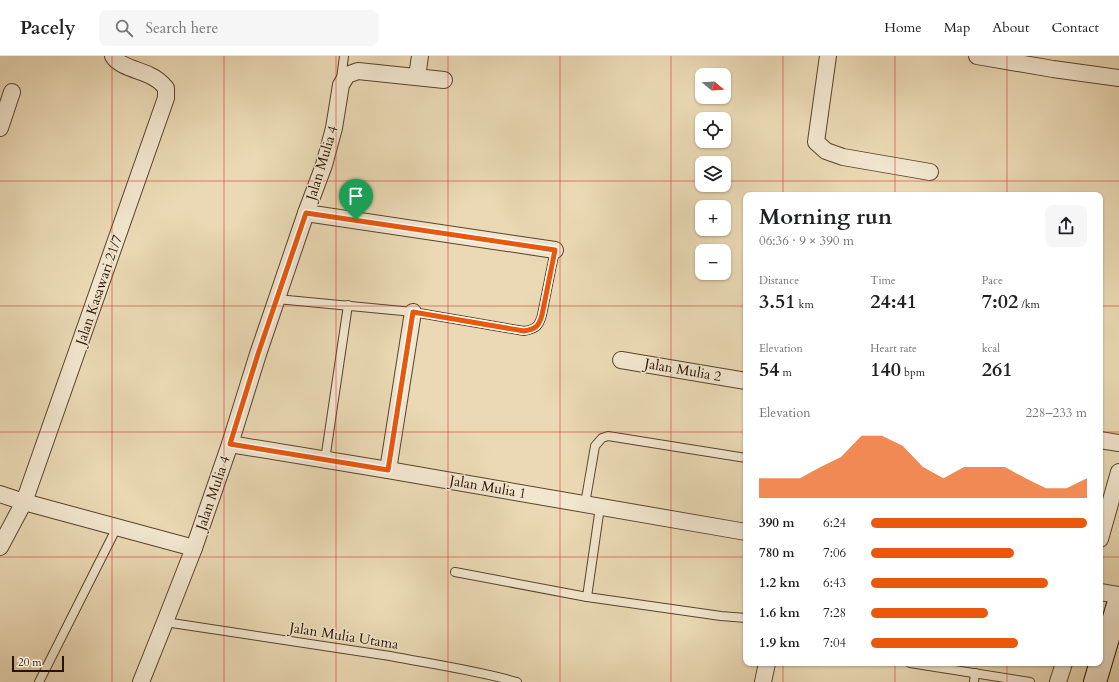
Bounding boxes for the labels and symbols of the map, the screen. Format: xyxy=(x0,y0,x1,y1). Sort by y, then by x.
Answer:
north arrow xyxy=(695,68,731,104)
street label: Jalan Mulia 4 xyxy=(301,123,342,205)
pin xyxy=(339,179,373,220)
street label: Jalan Kasawari 21/7 xyxy=(71,232,127,350)
street label: Jalan Mulia 2 xyxy=(641,354,723,386)
street label: Jalan Mulia 4 xyxy=(191,453,235,535)
street label: Jalan Mulia 1 xyxy=(446,471,528,503)
street label: Jalan Mulia Utama xyxy=(286,618,400,654)
scale bar xyxy=(12,654,64,673)

